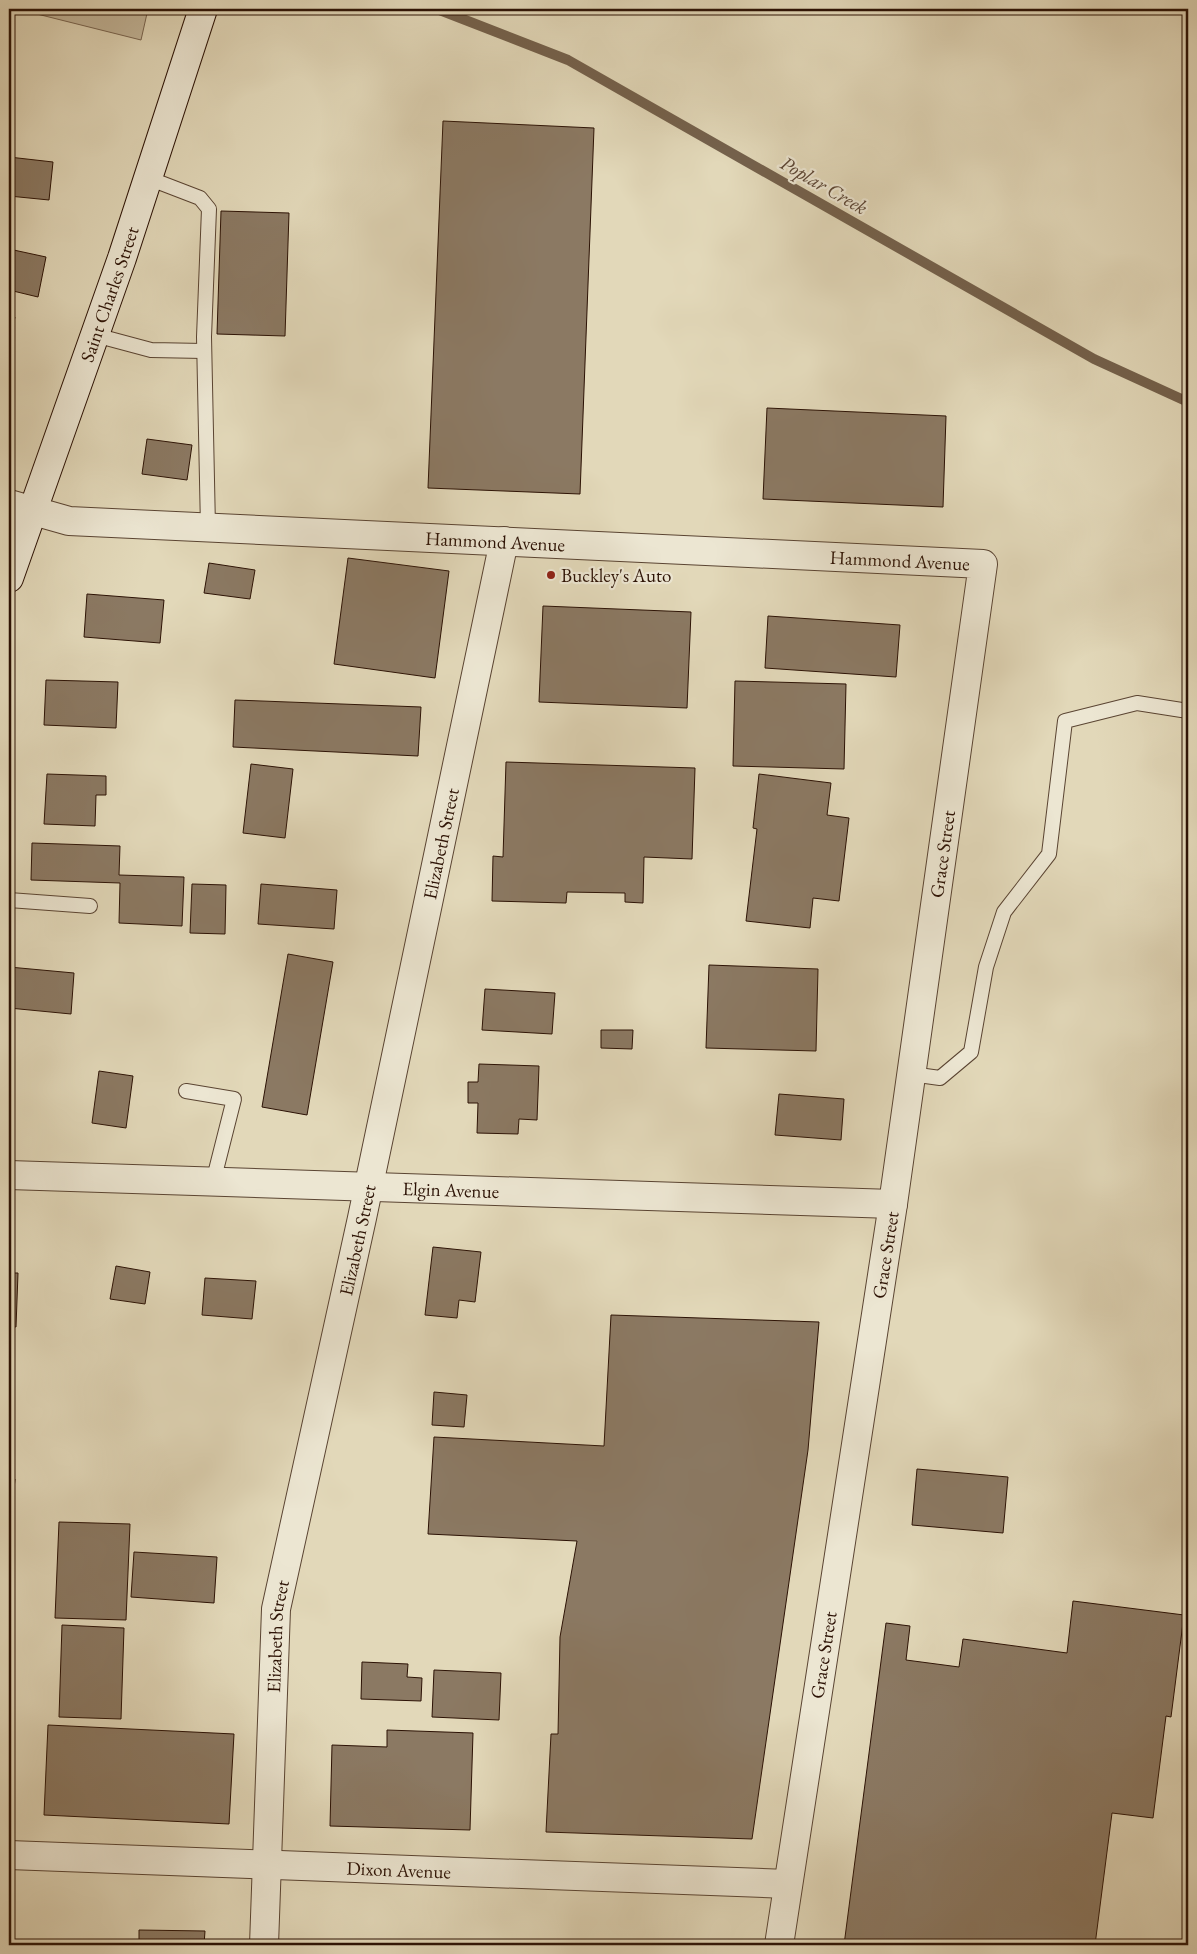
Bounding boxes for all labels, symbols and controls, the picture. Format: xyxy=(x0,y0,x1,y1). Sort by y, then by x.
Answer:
water label: Poplar Creek xyxy=(776,150,872,220)
street label: Saint Charles Street xyxy=(74,223,144,365)
street label: Hammond Avenue xyxy=(425,526,566,557)
street label: Hammond Avenue xyxy=(829,545,970,576)
place label: Buckley's Auto xyxy=(561,563,671,588)
marker: Buckley's Auto xyxy=(545,569,557,581)
street label: Elizabeth Street xyxy=(417,786,465,902)
street label: Grace Street xyxy=(924,809,961,899)
street label: Elgin Avenue xyxy=(402,1176,499,1204)
street label: Elizabeth Street xyxy=(333,1182,382,1298)
street label: Grace Street xyxy=(866,1210,905,1301)
street label: Elizabeth Street xyxy=(261,1578,295,1693)
street label: Grace Street xyxy=(804,1610,843,1701)
street label: Dixon Avenue xyxy=(346,1856,451,1884)

